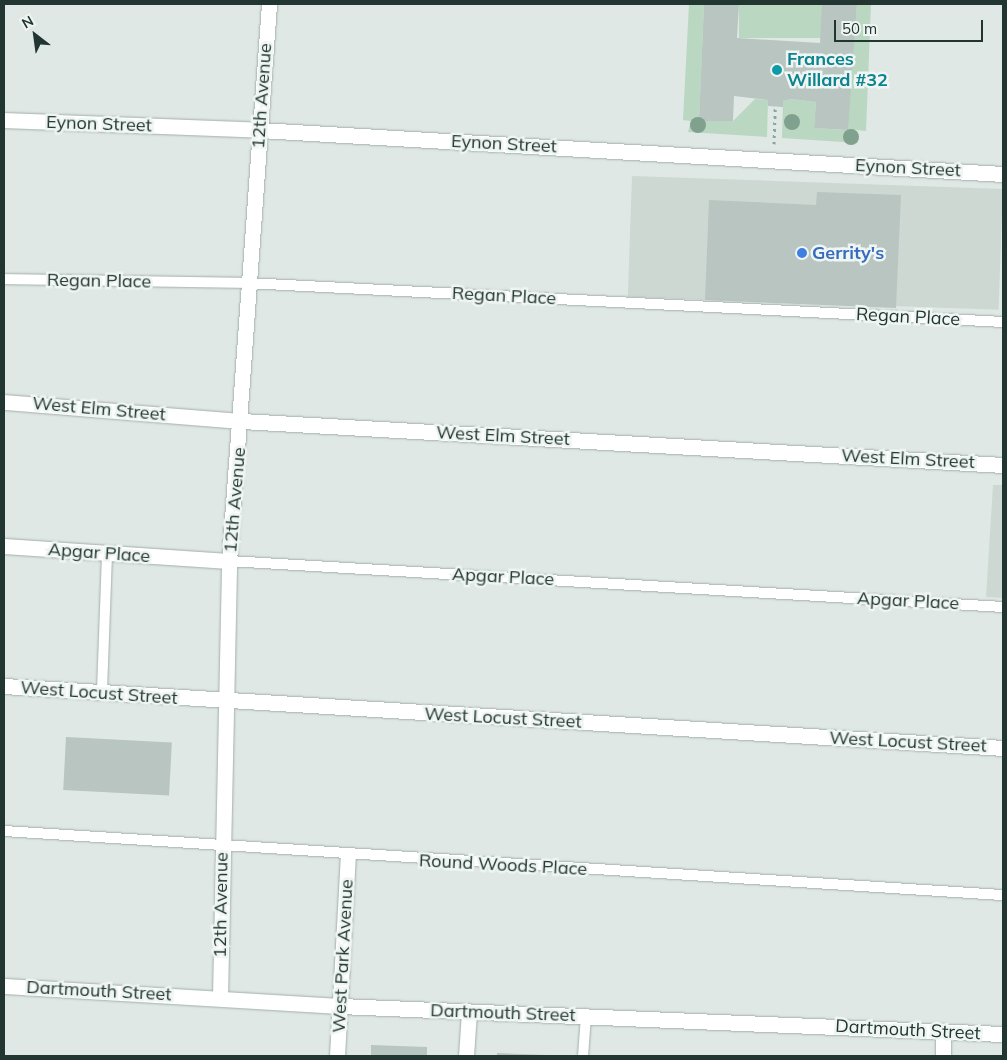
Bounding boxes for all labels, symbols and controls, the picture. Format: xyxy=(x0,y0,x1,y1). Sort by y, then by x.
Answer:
north arrow xyxy=(10,10,60,60)
scale bar xyxy=(837,10,986,42)
text: N xyxy=(18,12,37,32)
text: 50 m xyxy=(842,19,877,38)
street label: 12th Avenue xyxy=(248,42,276,150)
place label: Frances Willard #32 xyxy=(787,49,888,92)
marker: Frances Willard #32 xyxy=(771,64,783,76)
street label: Eynon Street xyxy=(46,111,152,137)
street label: Eynon Street xyxy=(451,130,557,158)
street label: Eynon Street xyxy=(855,154,961,182)
place label: Gerrity's xyxy=(812,242,884,264)
marker: Gerrity's xyxy=(796,247,808,259)
street label: Regan Place xyxy=(47,269,151,293)
street label: Regan Place xyxy=(451,282,557,310)
street label: Regan Place xyxy=(855,303,961,331)
street label: West Elm Street xyxy=(31,392,167,426)
street label: West Elm Street xyxy=(436,422,570,450)
street label: West Elm Street xyxy=(841,445,975,473)
street label: 12th Avenue xyxy=(220,446,250,554)
street label: Apgar Place xyxy=(47,539,151,567)
street label: Apgar Place xyxy=(451,564,555,590)
street label: Apgar Place xyxy=(856,588,960,614)
street label: West Locust Street xyxy=(20,677,178,709)
street label: West Locust Street xyxy=(424,703,582,733)
street label: West Locust Street xyxy=(829,727,987,757)
street label: Round Woods Place xyxy=(418,850,588,880)
street label: 12th Avenue xyxy=(209,852,233,958)
street label: West Park Avenue xyxy=(328,879,358,1033)
street label: Dartmouth Street xyxy=(26,976,172,1006)
street label: Dartmouth Street xyxy=(430,1000,576,1026)
street label: Dartmouth Street xyxy=(835,1015,981,1045)

